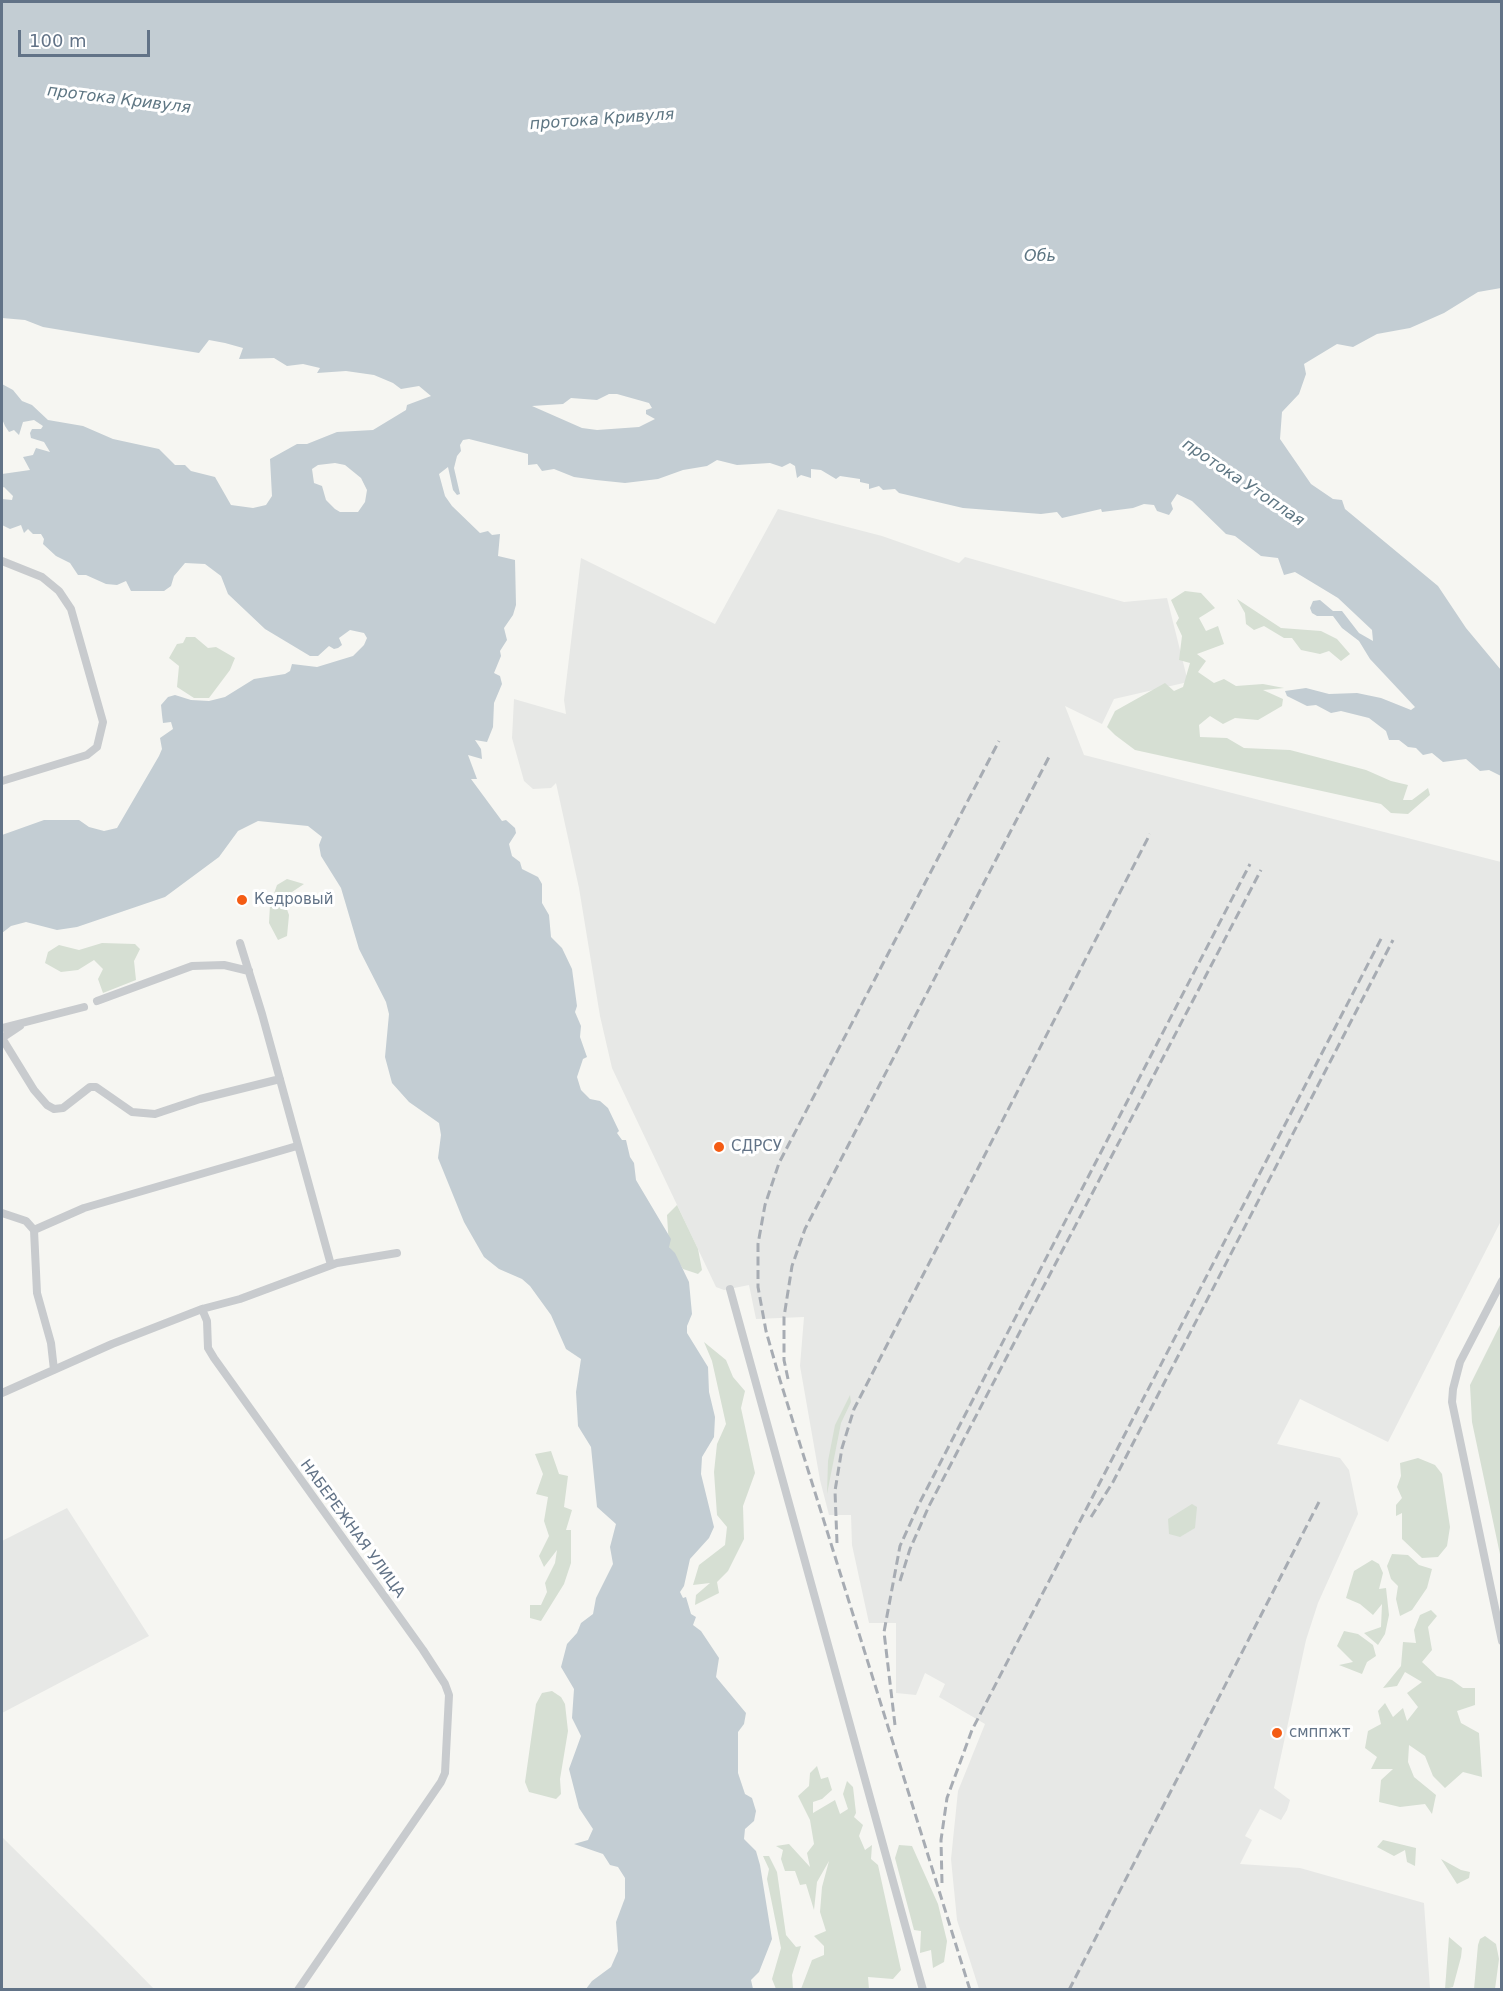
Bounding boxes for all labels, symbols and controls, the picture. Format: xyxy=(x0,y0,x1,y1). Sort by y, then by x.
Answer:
scale bar xyxy=(21,18,153,56)
text: 100 m xyxy=(29,30,87,51)
water label: протока Кривуля xyxy=(46,82,192,118)
water label: протока Кривуля xyxy=(529,105,675,135)
water label: Обь xyxy=(1024,247,1056,267)
water label: протока Утоплая xyxy=(1178,435,1308,531)
place label: Кедровый xyxy=(254,891,333,909)
marker: Кедровый xyxy=(235,893,249,907)
place label: СДРСУ xyxy=(731,1138,782,1156)
marker: СДРСУ xyxy=(712,1140,726,1154)
street label: НАБЕРЕЖНАЯ УЛИЦА xyxy=(296,1456,408,1602)
place label: смппжт xyxy=(1289,1724,1350,1742)
marker: смппжт xyxy=(1270,1726,1284,1740)

